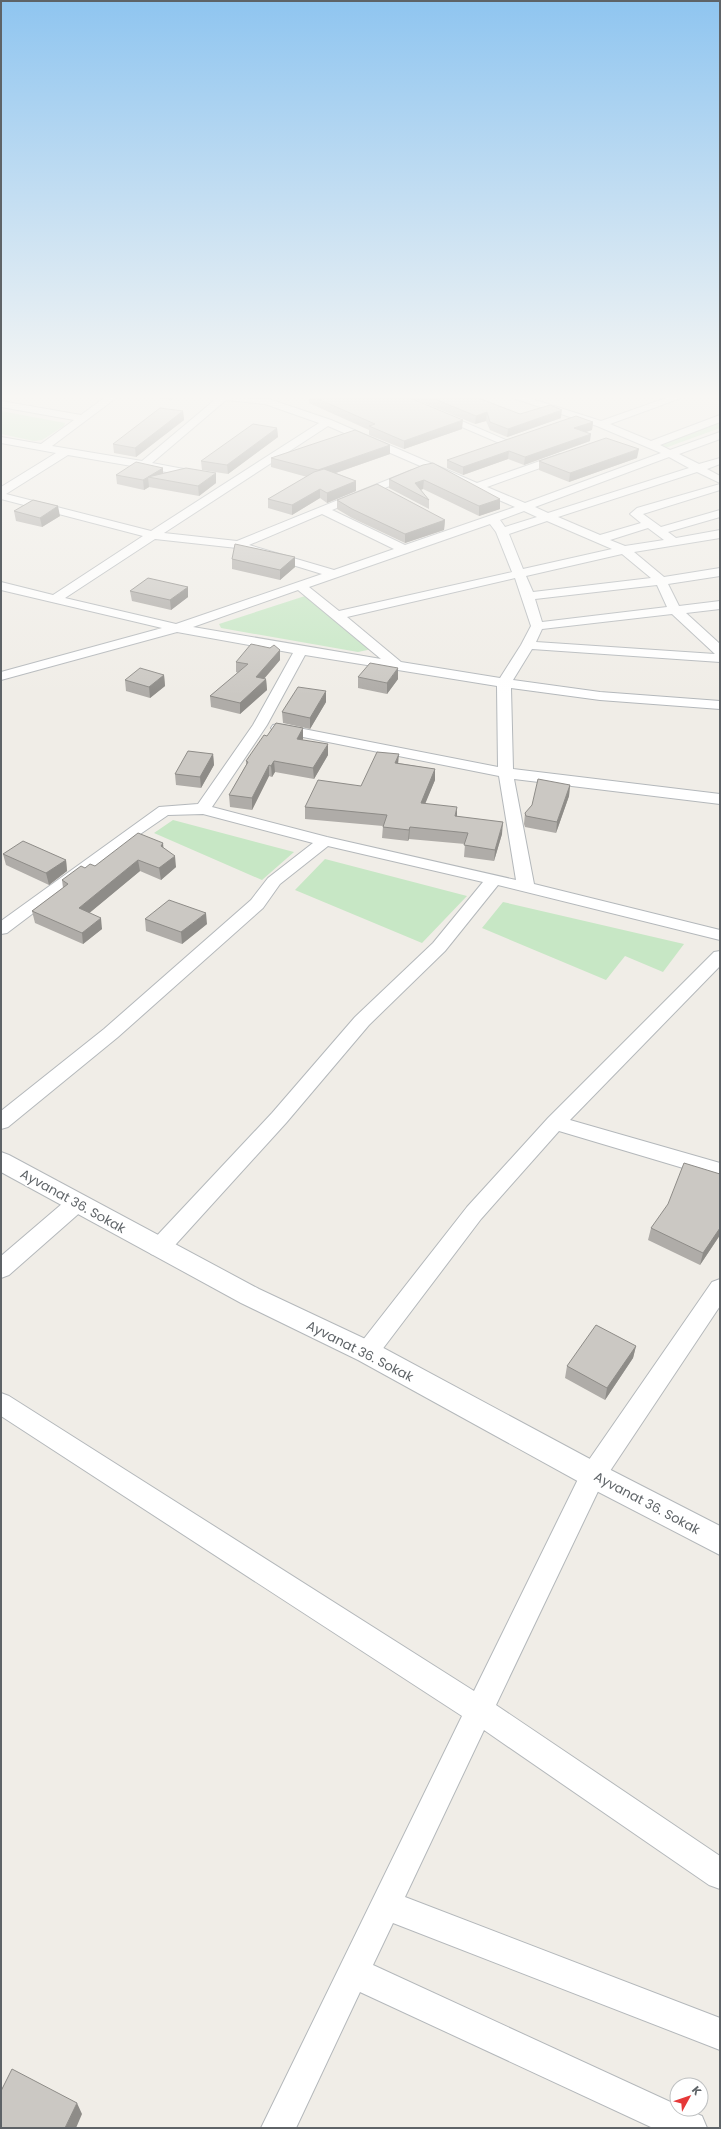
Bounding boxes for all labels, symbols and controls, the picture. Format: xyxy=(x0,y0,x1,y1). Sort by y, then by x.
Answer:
street label: Ayvanat 36. Sokak xyxy=(17,1164,129,1238)
street label: Ayvanat 36. Sokak xyxy=(303,1316,417,1386)
street label: Ayvanat 36. Sokak xyxy=(591,1467,704,1539)
north arrow xyxy=(669,2077,709,2117)
text: K xyxy=(688,2082,705,2099)

